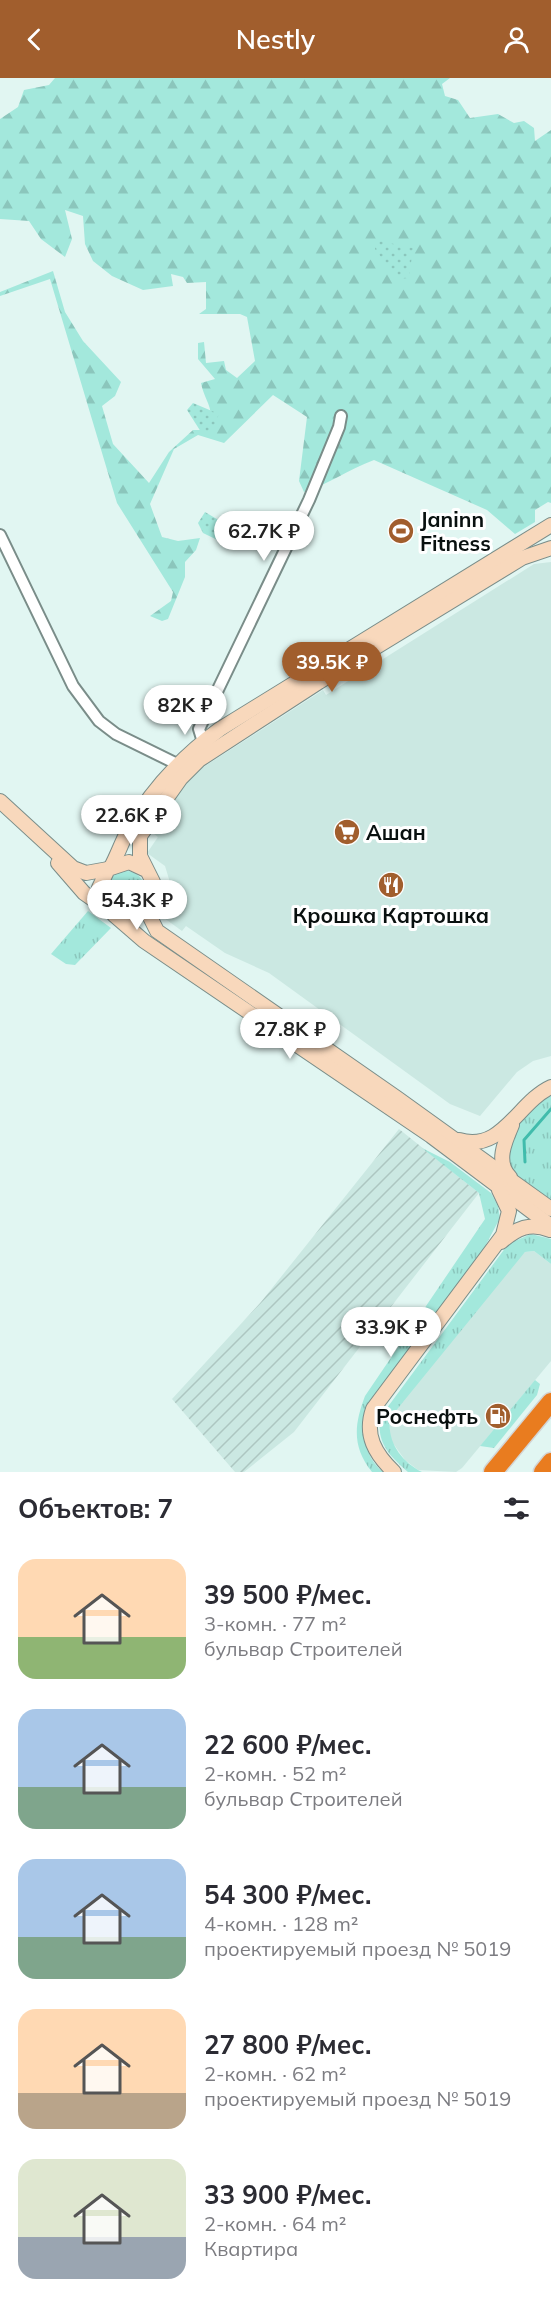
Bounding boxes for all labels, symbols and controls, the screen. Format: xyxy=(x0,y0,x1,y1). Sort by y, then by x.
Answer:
text: Nestly xyxy=(236,22,315,56)
icon: back xyxy=(18,23,51,56)
icon: person xyxy=(500,23,533,56)
place label: Janinn Fitness xyxy=(420,506,491,556)
pin: 62.7K ₽ xyxy=(209,511,319,562)
sports icon: Janinn Fitness xyxy=(386,516,416,546)
text: 62.7K ₽ xyxy=(228,518,300,543)
pin: 39.5K ₽ xyxy=(277,642,387,693)
text: 39.5K ₽ xyxy=(296,649,368,674)
pin: 82K ₽ xyxy=(143,685,227,736)
text: 82K ₽ xyxy=(158,692,212,717)
pin: 22.6K ₽ xyxy=(76,795,186,846)
text: 22.6K ₽ xyxy=(95,802,167,827)
supermarket icon: Ашан xyxy=(332,817,362,847)
place label: Ашан xyxy=(366,819,426,845)
restaurant icon: Крошка Картошка xyxy=(376,870,406,900)
pin: 54.3K ₽ xyxy=(82,880,192,931)
text: 54.3K ₽ xyxy=(101,887,173,912)
place label: Крошка Картошка xyxy=(293,902,489,928)
pin: 27.8K ₽ xyxy=(235,1009,345,1060)
text: 27.8K ₽ xyxy=(254,1016,326,1041)
pin: 33.9K ₽ xyxy=(336,1307,446,1358)
text: 33.9K ₽ xyxy=(355,1314,427,1339)
fuel station icon: Роснефть xyxy=(483,1401,513,1431)
place label: Роснефть xyxy=(376,1403,478,1429)
text: Объектов: 7 xyxy=(18,1492,173,1525)
icon: filters xyxy=(500,1492,533,1525)
text: 39 500 ₽/мес. xyxy=(204,1578,371,1611)
icon: home xyxy=(66,1583,138,1655)
text: 3-комн. · 77 m² xyxy=(204,1611,346,1636)
text: бульвар Строителей xyxy=(204,1636,403,1661)
text: 22 600 ₽/мес. xyxy=(204,1728,371,1761)
icon: home xyxy=(66,1733,138,1805)
text: 2-комн. · 52 m² xyxy=(204,1761,346,1786)
text: бульвар Строителей xyxy=(204,1786,403,1811)
text: 54 300 ₽/мес. xyxy=(204,1878,371,1911)
icon: home xyxy=(66,1883,138,1955)
text: 4-комн. · 128 m² xyxy=(204,1911,358,1936)
text: проектируемый проезд № 5019 xyxy=(204,1936,511,1961)
text: 27 800 ₽/мес. xyxy=(204,2028,371,2061)
icon: home xyxy=(66,2033,138,2105)
text: 2-комн. · 62 m² xyxy=(204,2061,346,2086)
text: проектируемый проезд № 5019 xyxy=(204,2086,511,2111)
text: 33 900 ₽/мес. xyxy=(204,2178,371,2211)
icon: home xyxy=(66,2183,138,2255)
text: 2-комн. · 64 m² xyxy=(204,2211,346,2236)
text: Квартира xyxy=(204,2236,298,2261)

